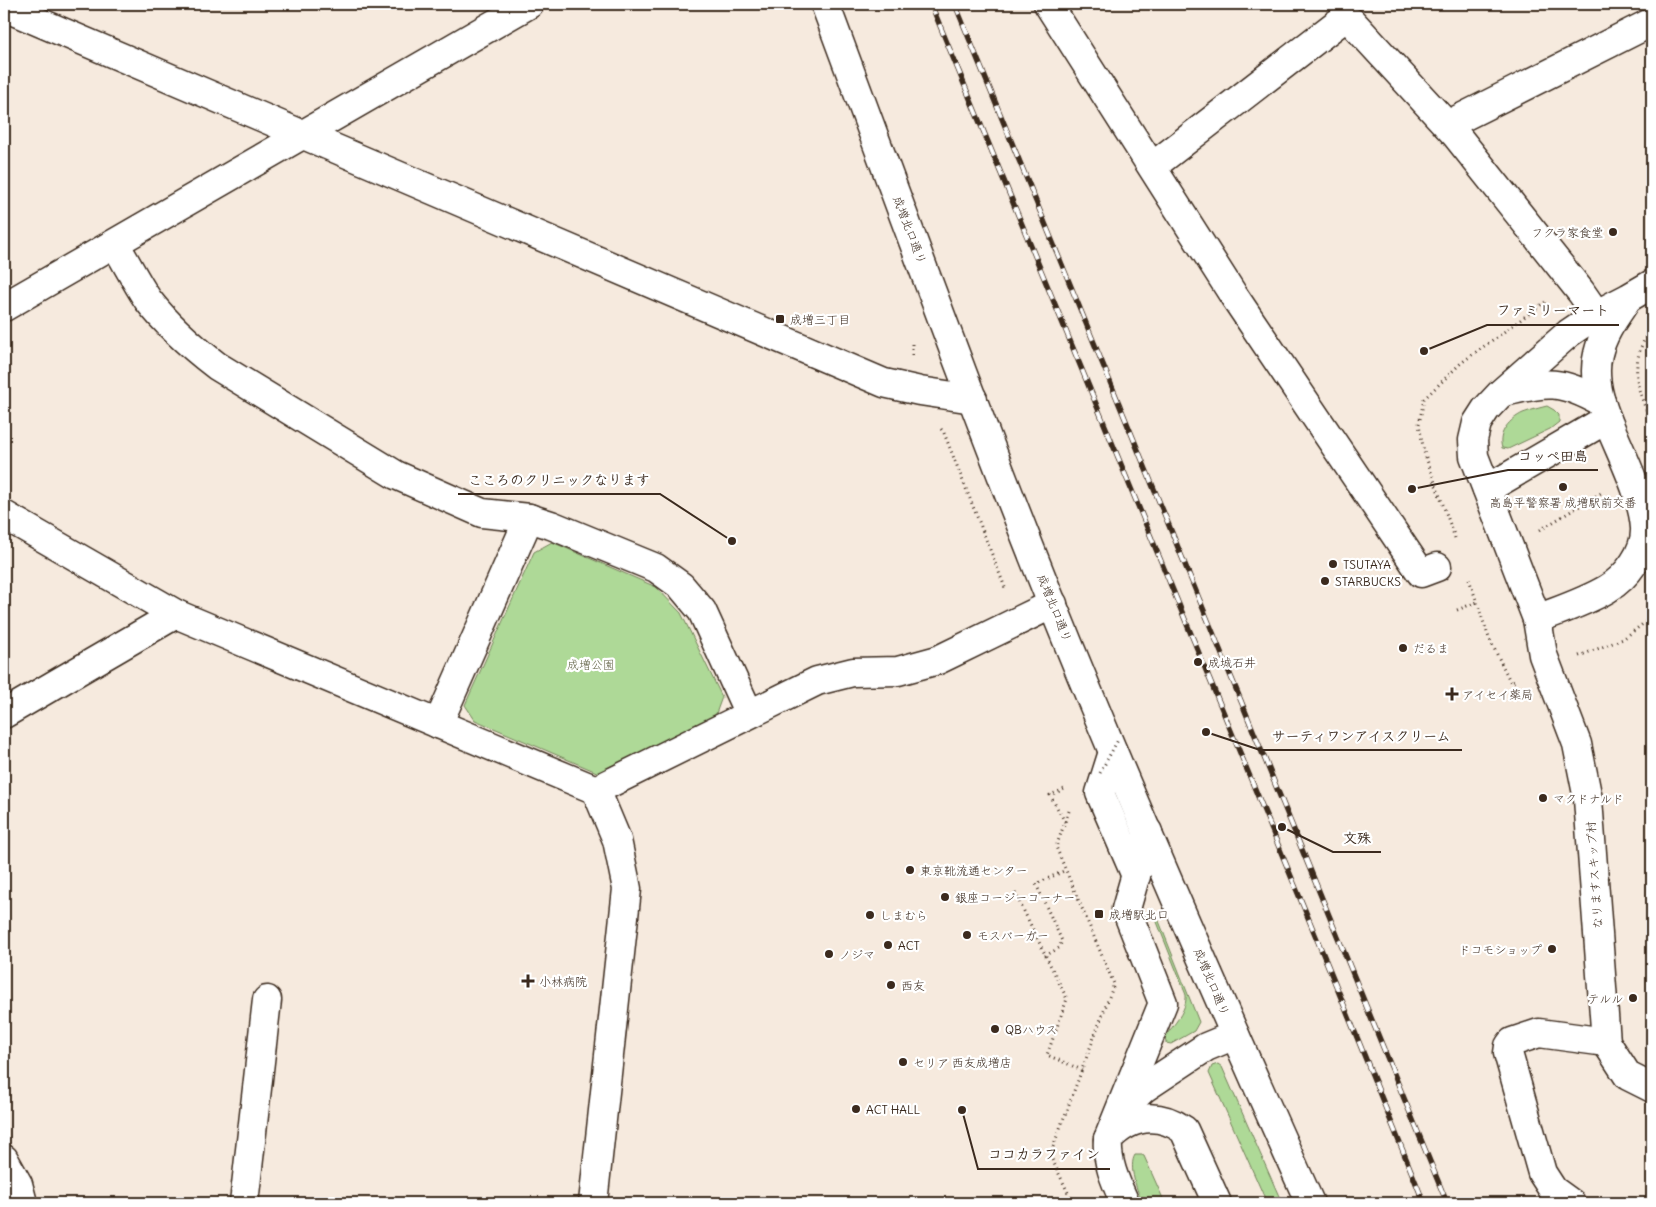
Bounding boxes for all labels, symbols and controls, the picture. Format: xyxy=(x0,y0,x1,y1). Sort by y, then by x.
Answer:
street label: 成増北口通り xyxy=(890,194,930,266)
place label: フクラ家食堂 xyxy=(1531,225,1603,240)
marker: フクラ家食堂 xyxy=(1607,226,1619,238)
callout: ファミリーマート xyxy=(1487,296,1619,325)
text: ファミリーマート xyxy=(1497,301,1609,319)
place label: 成増三丁目 xyxy=(790,312,850,327)
marker: 成増三丁目 xyxy=(774,313,786,325)
callout: コッペ田島 xyxy=(1508,441,1598,470)
text: コッペ田島 xyxy=(1518,447,1588,465)
callout: こころのクリニックなります xyxy=(458,465,660,494)
text: こころのクリニックなります xyxy=(468,471,650,489)
marker: 高島平警察署 成増駅前交番 xyxy=(1557,481,1569,493)
place label: 高島平警察署 成増駅前交番 xyxy=(1490,495,1636,510)
place label: TSUTAYA xyxy=(1343,557,1391,572)
marker: TSUTAYA xyxy=(1327,558,1339,570)
street label: 成増北口通り xyxy=(1035,572,1075,644)
place label: STARBUCKS xyxy=(1335,574,1401,589)
marker: STARBUCKS xyxy=(1319,575,1331,587)
place label: だるま xyxy=(1413,641,1449,656)
marker: だるま xyxy=(1397,642,1409,654)
place label: 成城石井 xyxy=(1208,655,1256,670)
marker: 成城石井 xyxy=(1192,656,1204,668)
park label: 成増公園 xyxy=(567,657,615,672)
place label: アイセイ薬局 xyxy=(1462,687,1533,702)
marker: アイセイ薬局 xyxy=(1446,688,1458,700)
callout: サーティワンアイスクリーム xyxy=(1260,721,1462,750)
text: サーティワンアイスクリーム xyxy=(1271,727,1451,745)
place label: マクドナルド xyxy=(1553,791,1624,806)
marker: マクドナルド xyxy=(1537,792,1549,804)
street label: なりますスキップ村 xyxy=(1583,820,1605,930)
callout: 文殊 xyxy=(1333,823,1381,852)
text: 文殊 xyxy=(1343,829,1371,847)
place label: 東京靴流通センター xyxy=(920,863,1028,878)
marker: 東京靴流通センター xyxy=(904,864,916,876)
place label: 銀座コージーコーナー xyxy=(955,890,1075,905)
marker: 銀座コージーコーナー xyxy=(939,891,951,903)
place label: 成増駅北口 xyxy=(1109,907,1169,922)
place label: しまむら xyxy=(880,908,928,923)
marker: 成増駅北口 xyxy=(1093,908,1105,920)
marker: しまむら xyxy=(864,909,876,921)
place label: モスバーガー xyxy=(977,928,1049,943)
marker: モスバーガー xyxy=(961,929,973,941)
place label: ACT xyxy=(898,938,920,953)
marker: ACT xyxy=(882,939,894,951)
place label: ドコモショップ xyxy=(1458,942,1542,957)
marker: ドコモショップ xyxy=(1546,943,1558,955)
street label: 成増北口通り xyxy=(1191,946,1233,1018)
place label: ノジマ xyxy=(839,947,875,962)
marker: ノジマ xyxy=(823,948,835,960)
marker: 小林病院 xyxy=(521,974,535,988)
place label: 小林病院 xyxy=(539,974,587,989)
place label: 西友 xyxy=(901,978,925,993)
marker: 西友 xyxy=(885,979,897,991)
place label: テルル xyxy=(1587,991,1623,1006)
marker: テルル xyxy=(1627,992,1639,1004)
place label: QBハウス xyxy=(1005,1022,1057,1037)
marker: QBハウス xyxy=(989,1023,1001,1035)
place label: セリア 西友成増店 xyxy=(913,1055,1012,1070)
marker: セリア 西友成増店 xyxy=(897,1056,909,1068)
place label: ACT HALL xyxy=(866,1102,921,1117)
marker: ACT HALL xyxy=(850,1103,862,1115)
callout: ココカラファイン xyxy=(978,1140,1110,1169)
text: ココカラファイン xyxy=(988,1145,1100,1163)

